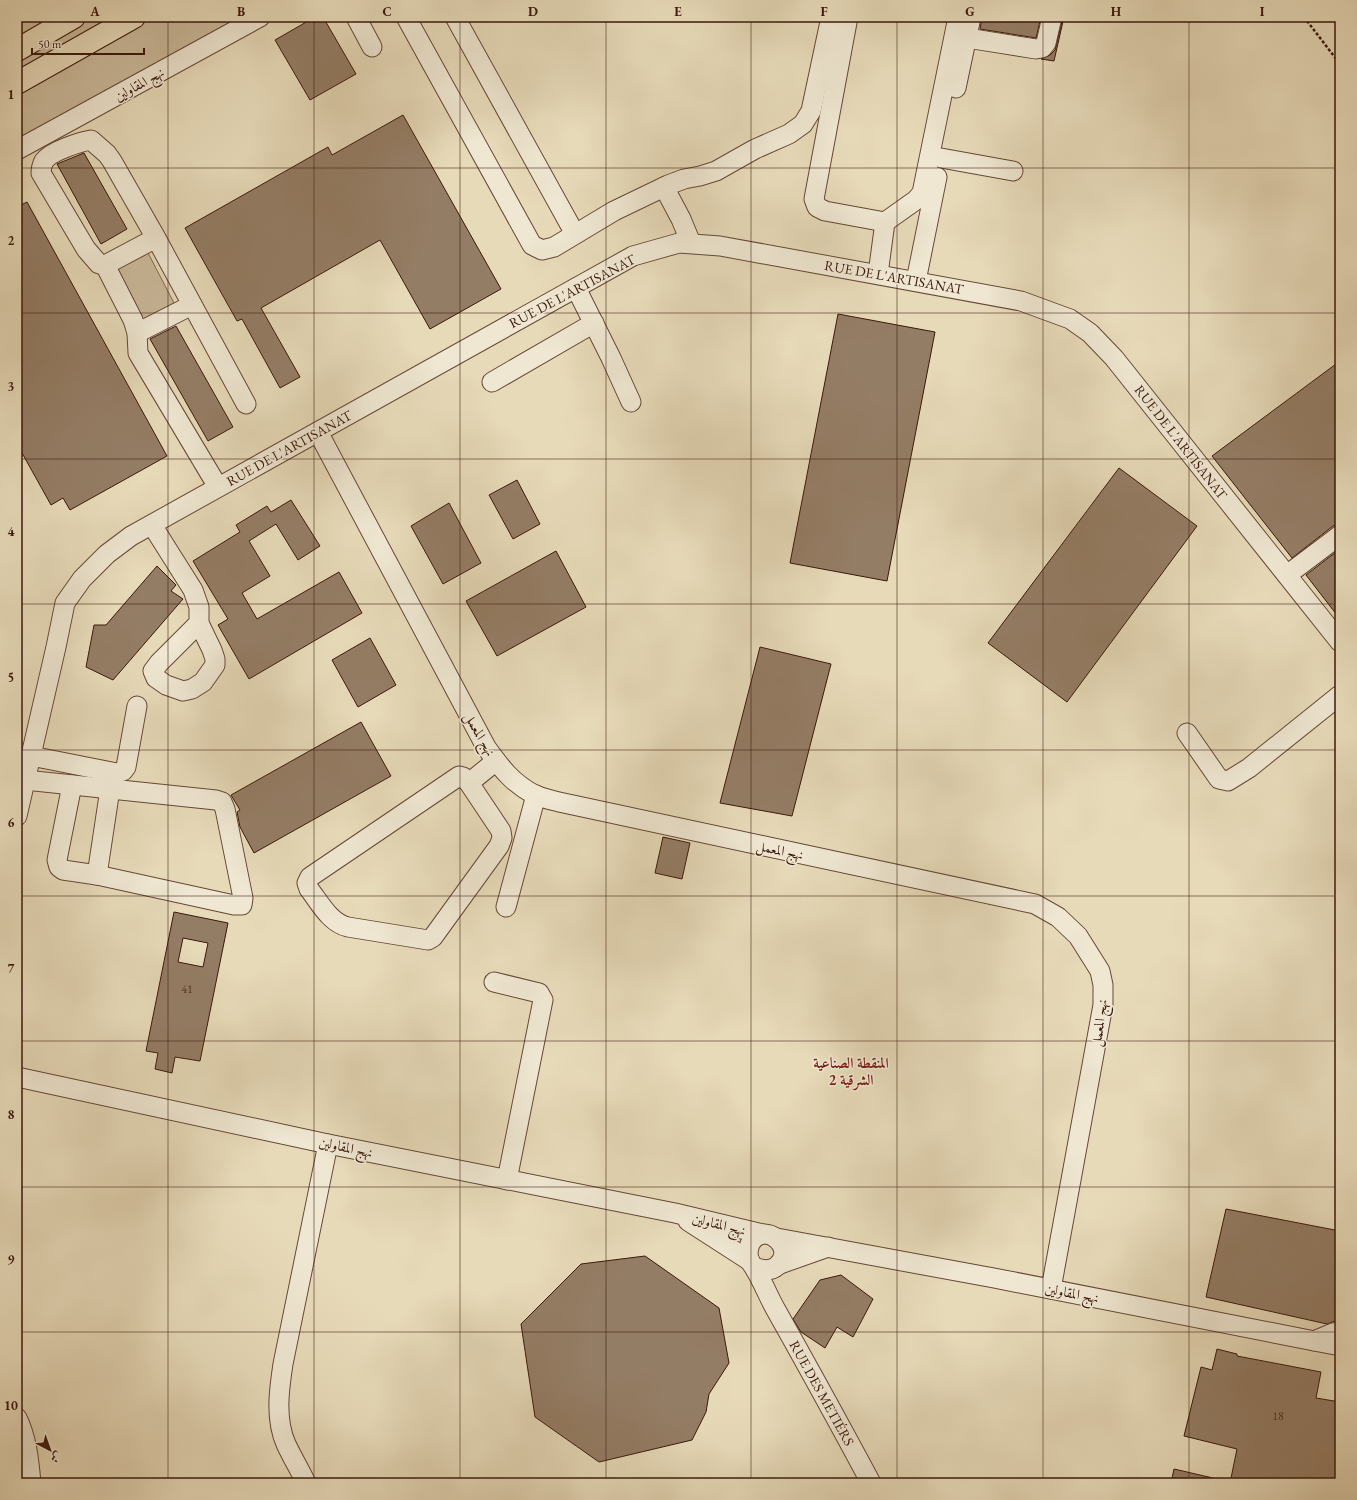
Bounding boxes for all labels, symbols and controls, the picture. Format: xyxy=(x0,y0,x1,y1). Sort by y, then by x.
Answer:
text: A xyxy=(89,3,100,20)
text: B xyxy=(237,3,245,20)
text: C xyxy=(382,3,392,20)
text: D xyxy=(528,3,538,20)
text: E xyxy=(674,3,682,20)
text: F xyxy=(820,3,828,20)
text: G xyxy=(965,3,975,20)
text: H xyxy=(1111,3,1122,20)
text: I xyxy=(1260,3,1265,20)
scale bar xyxy=(32,30,144,56)
text: 50 m xyxy=(38,36,62,52)
street label: نهج المقاولين xyxy=(111,63,169,109)
text: 1 xyxy=(8,86,15,103)
text: 2 xyxy=(8,232,15,249)
street label: RUE DE L'ARTISANAT xyxy=(506,250,639,332)
street label: RUE DE L'ARTISANAT xyxy=(823,256,965,298)
text: 3 xyxy=(8,378,15,395)
street label: RUE DE L'ARTISANAT xyxy=(1131,381,1232,503)
street label: RUE DE L'ARTISANAT xyxy=(223,406,355,490)
text: 4 xyxy=(8,523,15,540)
text: 5 xyxy=(8,669,14,686)
street label: نهج المعمل xyxy=(457,709,500,761)
text: 6 xyxy=(8,814,15,831)
street label: نهج المعمل xyxy=(754,836,805,868)
text: 7 xyxy=(8,960,15,977)
house number: 41 xyxy=(181,981,193,997)
street label: نهج المعمل xyxy=(1087,998,1115,1048)
district label: المنقطة الصناعية الشرقية 2 xyxy=(813,1053,889,1091)
text: 8 xyxy=(8,1106,15,1123)
street label: نهج المقاولين xyxy=(317,1133,374,1165)
street label: نهج المقاولين xyxy=(689,1209,748,1243)
text: 9 xyxy=(8,1251,15,1268)
street label: نهج المقاولين xyxy=(1043,1279,1100,1311)
street label: RUE DES METIÉRS xyxy=(786,1337,858,1449)
text: 10 xyxy=(4,1397,18,1414)
house number: 18 xyxy=(1272,1408,1284,1424)
north arrow xyxy=(30,1430,70,1470)
text: ش xyxy=(48,1449,65,1466)

